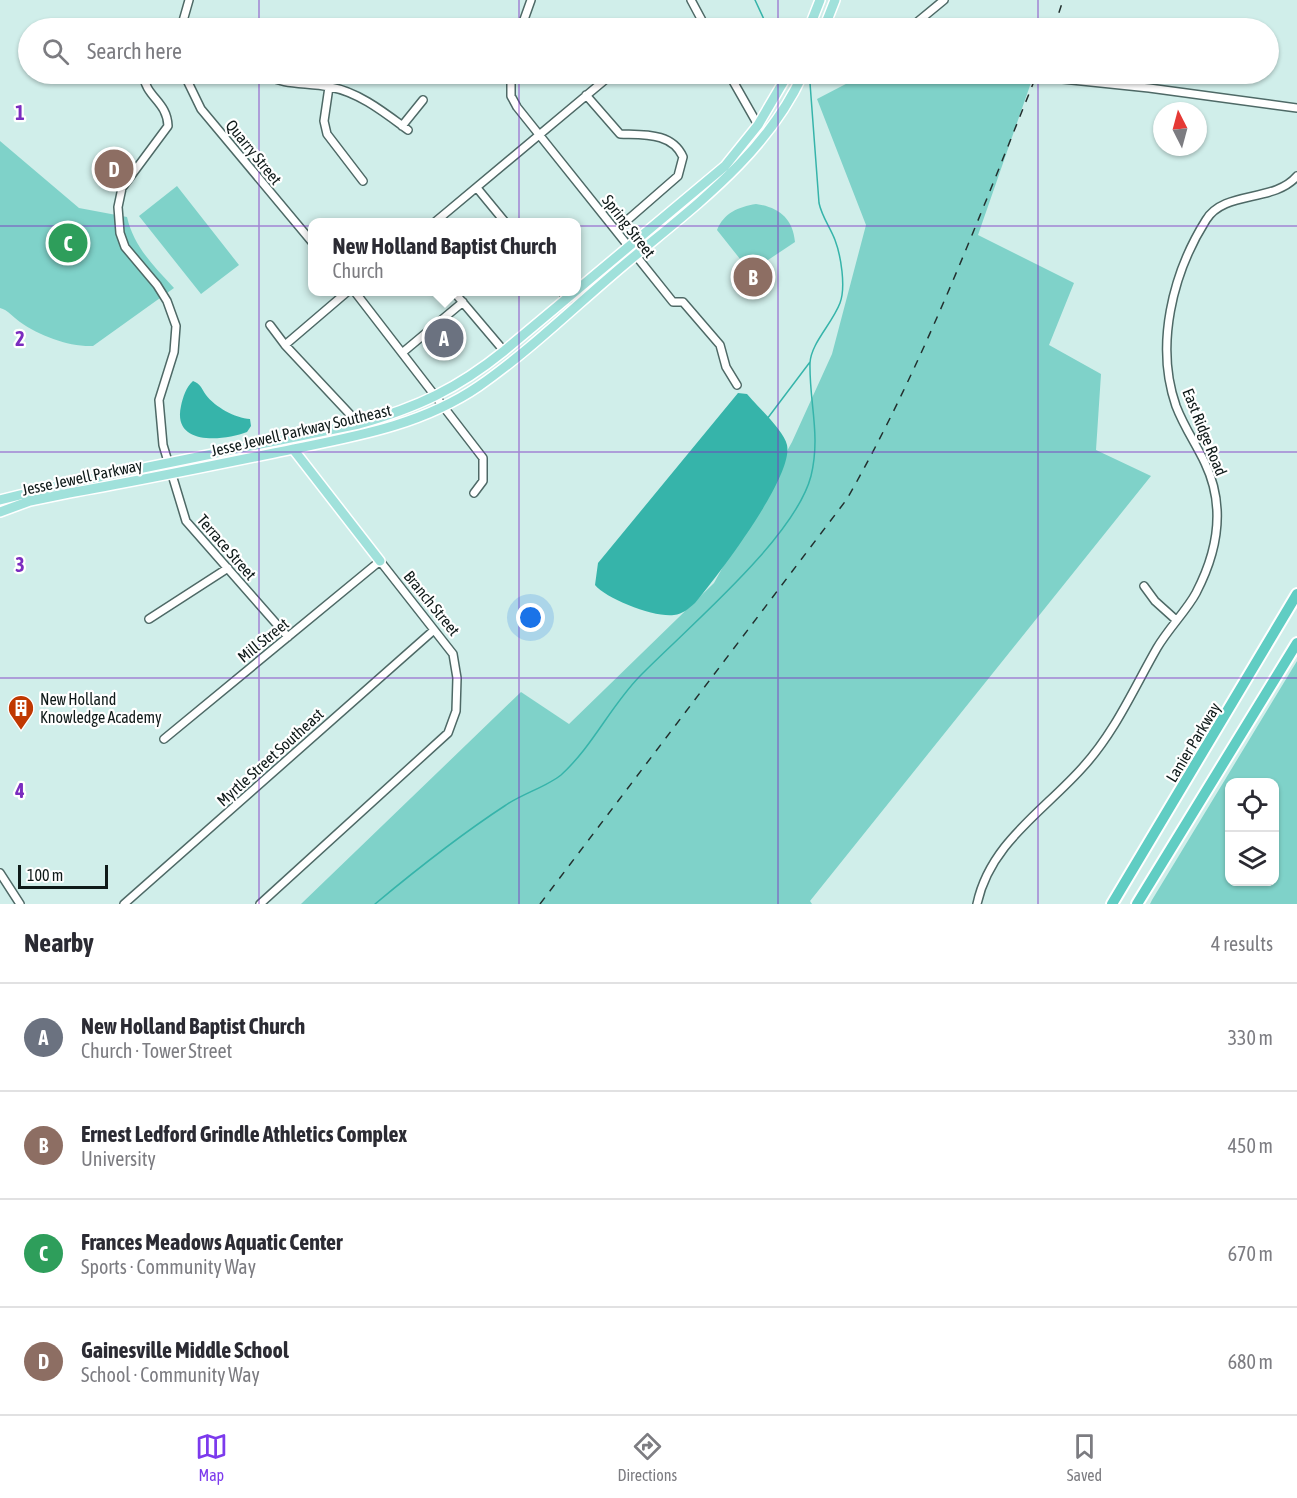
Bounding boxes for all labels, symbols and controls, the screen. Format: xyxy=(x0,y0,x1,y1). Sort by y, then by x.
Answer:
search box xyxy=(18,18,1279,84)
icon: search xyxy=(39,35,72,68)
text: Search here xyxy=(87,38,182,64)
text: 1 xyxy=(15,101,25,124)
north arrow xyxy=(1153,102,1207,156)
street label: Quarry Street xyxy=(222,116,286,189)
pin: D xyxy=(94,146,134,192)
street label: Spring Street xyxy=(598,191,659,262)
popup xyxy=(308,218,581,296)
pin: C xyxy=(48,220,88,266)
text: New Holland Baptist Church xyxy=(332,233,557,259)
pin: B xyxy=(734,254,772,300)
text: Church xyxy=(332,259,384,282)
pin: A xyxy=(424,316,464,360)
text: 2 xyxy=(15,327,25,350)
street label: East Ridge Road xyxy=(1178,386,1231,479)
street label: Jesse Jewell Parkway Southeast xyxy=(209,400,393,460)
street label: Jesse Jewell Parkway xyxy=(20,455,145,500)
street label: Terrace Street xyxy=(194,511,260,584)
text: 3 xyxy=(15,553,25,576)
street label: Branch Street xyxy=(400,567,464,639)
your location xyxy=(516,603,545,632)
street label: Mill Street xyxy=(234,614,292,666)
place label: New Holland Knowledge Academy xyxy=(40,690,162,727)
building icon: New Holland Knowledge Academy xyxy=(6,693,36,731)
street label: Lanier Parkway xyxy=(1162,699,1225,785)
street label: Myrtle Street Southeast xyxy=(213,704,328,810)
map controls xyxy=(1225,778,1279,886)
button: locate xyxy=(1225,778,1279,832)
text: 4 xyxy=(14,779,25,802)
button: layers xyxy=(1225,832,1279,886)
scale bar xyxy=(18,862,108,890)
text: 100 m xyxy=(27,866,63,884)
text: Nearby xyxy=(24,928,94,958)
text: 4 results xyxy=(1211,932,1273,955)
text: New Holland Baptist Church xyxy=(81,1013,305,1039)
text: A xyxy=(39,1026,48,1049)
text: 330 m xyxy=(1228,1026,1273,1049)
text: Church · Tower Street xyxy=(81,1039,232,1062)
text: Ernest Ledford Grindle Athletics Complex xyxy=(81,1121,407,1147)
text: B xyxy=(39,1134,48,1157)
text: 450 m xyxy=(1228,1134,1273,1157)
text: University xyxy=(81,1147,156,1170)
text: Frances Meadows Aquatic Center xyxy=(81,1229,342,1255)
text: C xyxy=(39,1242,48,1265)
text: 670 m xyxy=(1228,1242,1273,1265)
text: Sports · Community Way xyxy=(81,1255,256,1278)
text: Gainesville Middle School xyxy=(81,1337,289,1363)
text: D xyxy=(38,1350,49,1373)
text: 680 m xyxy=(1228,1350,1273,1373)
text: School · Community Way xyxy=(81,1363,260,1386)
tab: Map xyxy=(195,1430,228,1484)
tab: Directions xyxy=(617,1430,677,1484)
tab: Saved xyxy=(1067,1430,1102,1484)

